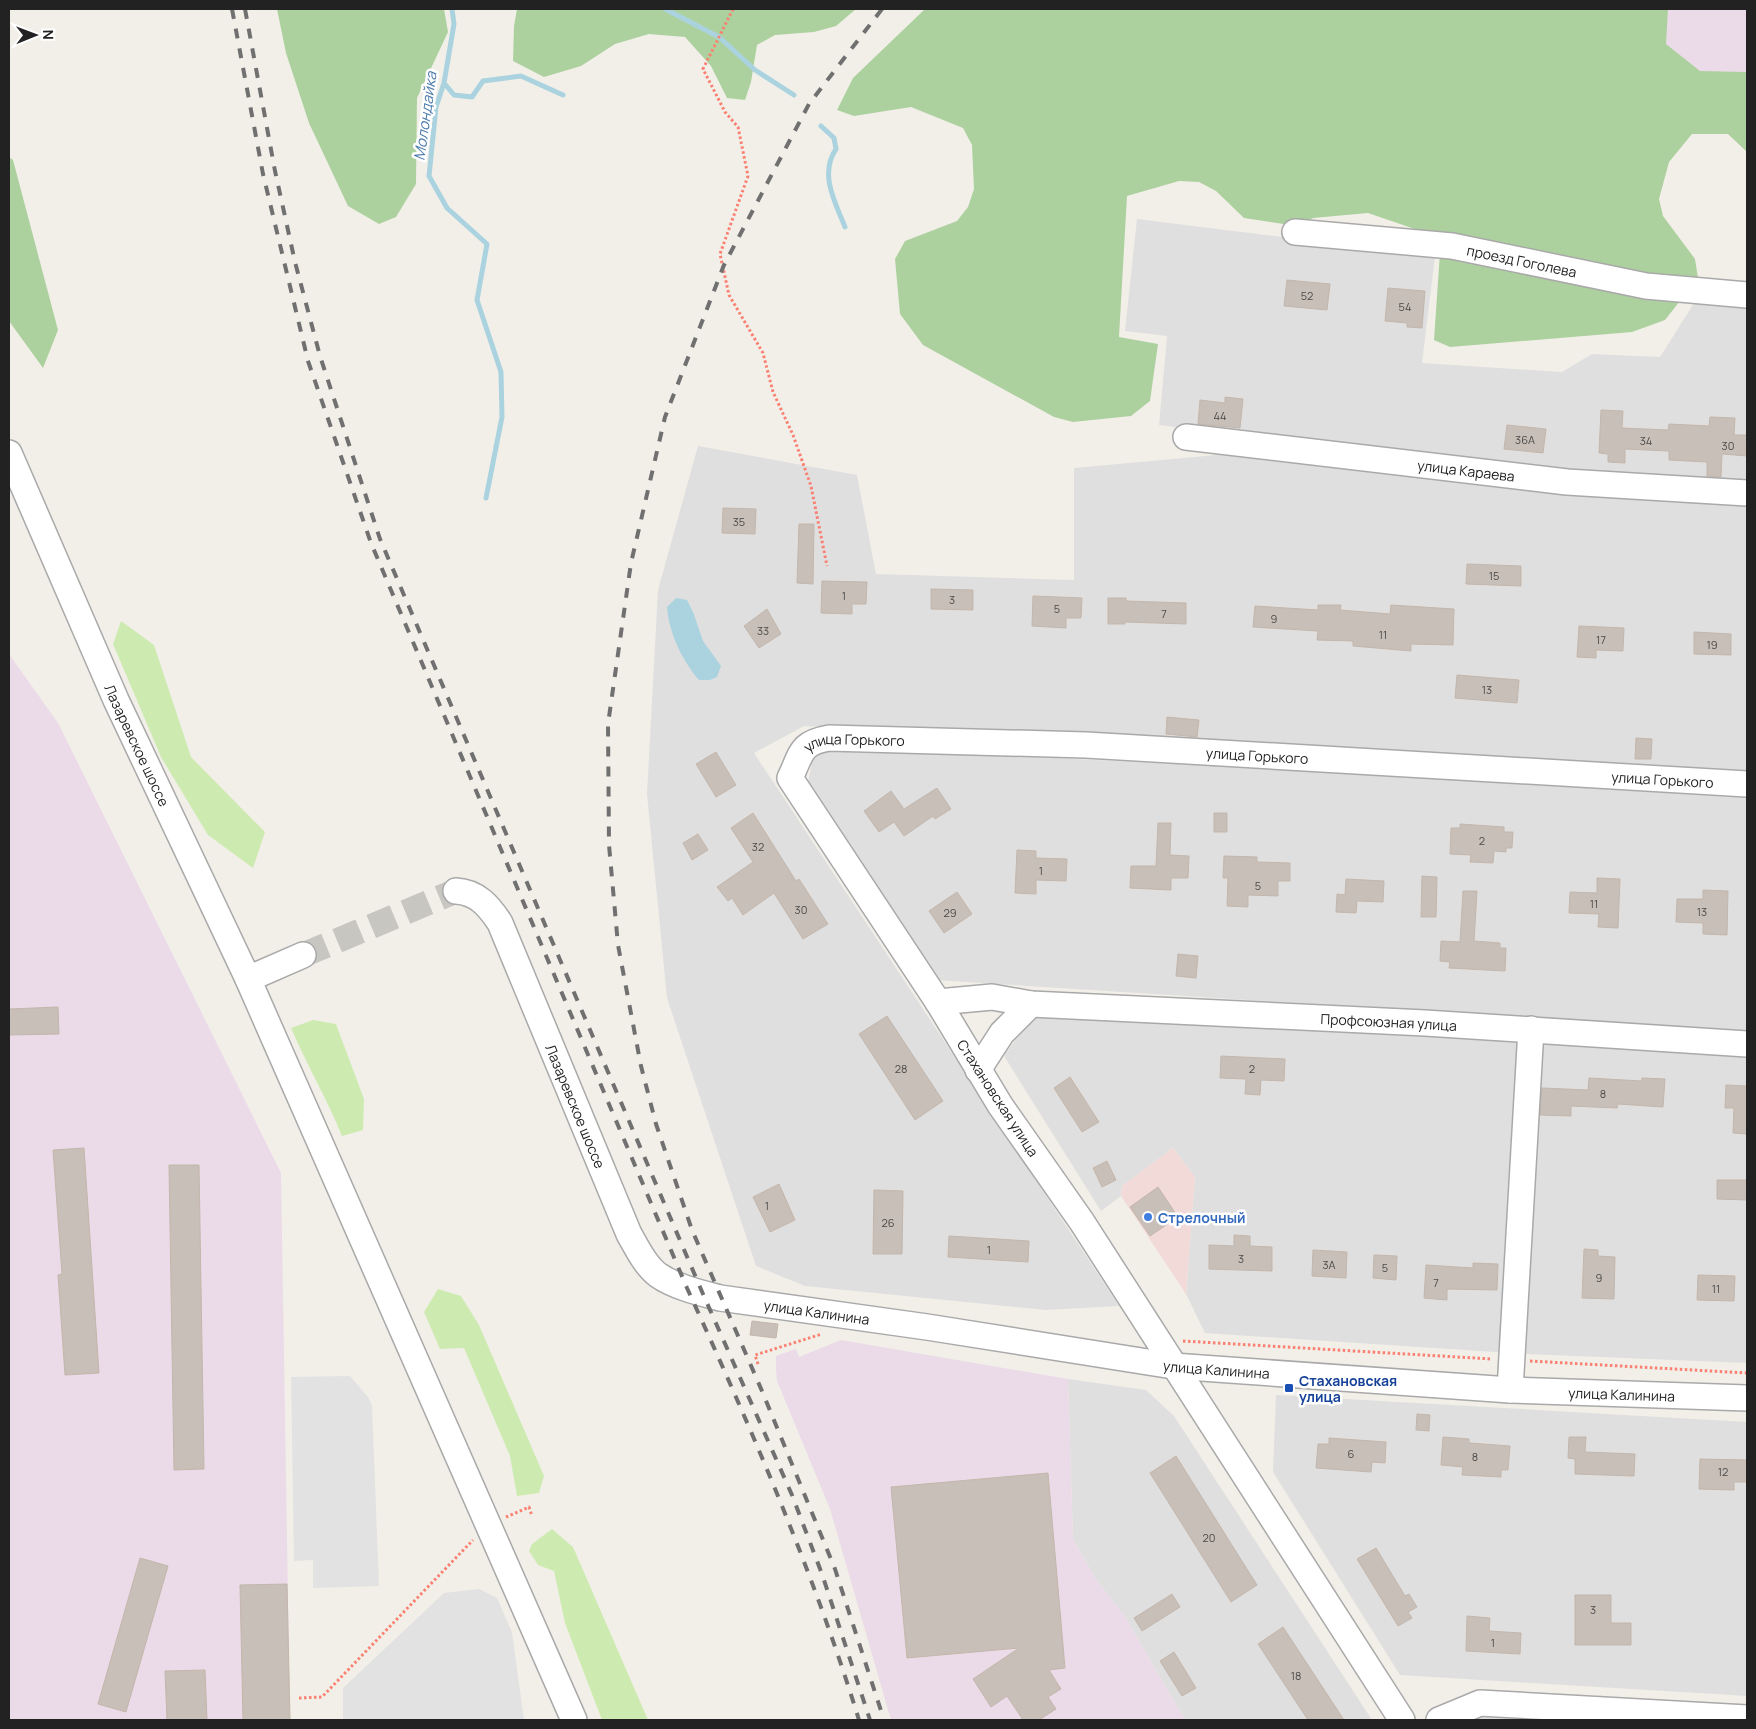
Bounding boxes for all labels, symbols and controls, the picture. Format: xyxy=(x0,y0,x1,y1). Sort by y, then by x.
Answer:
north arrow xyxy=(10,10,60,60)
text: N xyxy=(39,30,58,40)
water label: Молондайка xyxy=(408,70,442,162)
street label: проезд Гоголева xyxy=(1465,240,1578,281)
house number: 52 xyxy=(1301,288,1313,303)
house number: 54 xyxy=(1399,299,1411,314)
house number: 44 xyxy=(1213,408,1227,423)
house number: 36А xyxy=(1515,432,1535,447)
house number: 34 xyxy=(1640,433,1652,448)
house number: 30 xyxy=(1722,438,1734,453)
street label: улица Караева xyxy=(1416,455,1516,485)
house number: 35 xyxy=(733,514,745,529)
house number: 15 xyxy=(1489,568,1499,583)
house number: 1 xyxy=(842,588,846,603)
house number: 3 xyxy=(949,592,955,607)
house number: 5 xyxy=(1054,601,1060,616)
house number: 7 xyxy=(1161,606,1167,621)
house number: 9 xyxy=(1271,611,1278,626)
house number: 33 xyxy=(757,623,769,638)
house number: 11 xyxy=(1379,627,1387,642)
house number: 17 xyxy=(1596,632,1606,647)
house number: 19 xyxy=(1706,637,1718,652)
street label: Лазаревское шоссе xyxy=(101,681,174,809)
house number: 13 xyxy=(1482,682,1492,697)
street label: улица Горького xyxy=(799,728,905,756)
street label: улица Горького xyxy=(1205,743,1309,768)
street label: улица Горького xyxy=(1611,767,1714,792)
house number: 2 xyxy=(1479,833,1485,848)
house number: 32 xyxy=(752,839,764,854)
house number: 1 xyxy=(1039,863,1043,878)
house number: 5 xyxy=(1255,878,1261,893)
house number: 11 xyxy=(1590,896,1598,911)
house number: 30 xyxy=(795,902,807,917)
house number: 13 xyxy=(1697,904,1707,919)
house number: 29 xyxy=(943,905,957,920)
street label: Профсоюзная улица xyxy=(1320,1008,1457,1035)
street label: Стахановская улица xyxy=(953,1036,1043,1160)
street label: Лазаревское шоссе xyxy=(542,1041,610,1171)
house number: 28 xyxy=(895,1061,907,1076)
house number: 2 xyxy=(1249,1061,1255,1076)
house number: 8 xyxy=(1600,1086,1606,1101)
house number: 1 xyxy=(765,1198,769,1213)
place label: Стрелочный xyxy=(1158,1208,1246,1227)
marker: Стрелочный xyxy=(1142,1211,1154,1223)
house number: 26 xyxy=(881,1215,895,1230)
house number: 1 xyxy=(987,1242,991,1257)
house number: 3 xyxy=(1238,1251,1244,1266)
house number: 3А xyxy=(1322,1257,1336,1272)
house number: 5 xyxy=(1382,1260,1388,1275)
house number: 9 xyxy=(1596,1270,1603,1285)
house number: 7 xyxy=(1433,1275,1439,1290)
house number: 11 xyxy=(1712,1281,1720,1296)
street label: улица Калинина xyxy=(762,1295,871,1328)
street label: улица Калинина xyxy=(1162,1355,1270,1382)
place label: Стахановская улица xyxy=(1299,1371,1397,1406)
marker: Стахановская улица xyxy=(1283,1382,1295,1394)
street label: улица Калинина xyxy=(1568,1382,1675,1405)
house number: 6 xyxy=(1348,1446,1355,1461)
house number: 8 xyxy=(1472,1449,1478,1464)
house number: 12 xyxy=(1718,1464,1728,1479)
house number: 20 xyxy=(1203,1530,1215,1545)
house number: 3 xyxy=(1590,1602,1596,1617)
house number: 1 xyxy=(1491,1635,1495,1650)
house number: 18 xyxy=(1291,1668,1301,1683)

